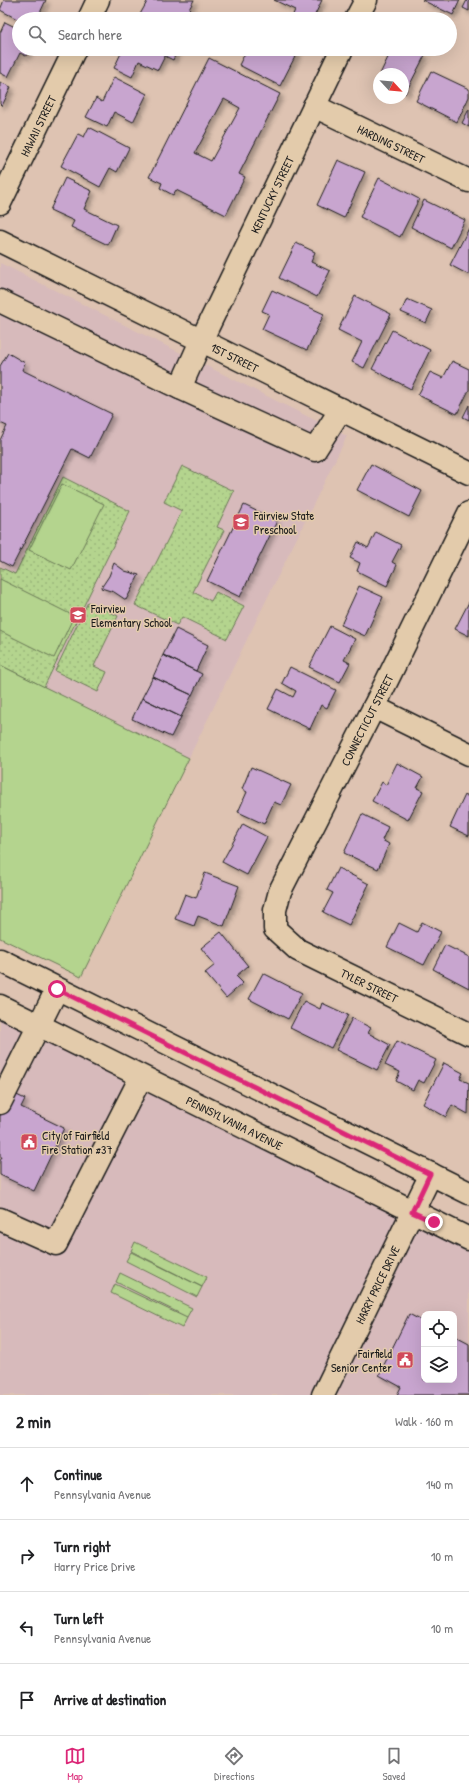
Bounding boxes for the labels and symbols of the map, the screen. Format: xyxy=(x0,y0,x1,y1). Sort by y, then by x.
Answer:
north arrow xyxy=(373,68,409,104)
street label: HAWAII STREET xyxy=(16,92,60,159)
street label: HARDING STREET xyxy=(355,120,428,167)
street label: KENTUCKY STREET xyxy=(246,153,298,236)
street label: 1ST STREET xyxy=(208,338,262,376)
place label: Fairview State Preschool xyxy=(253,507,315,538)
school or university icon: Fairview State Preschool xyxy=(231,512,251,532)
place label: Fairview Elementary School xyxy=(90,600,173,631)
school or university icon: Fairview Elementary School xyxy=(68,605,88,625)
street label: CONNECTICUT STREET xyxy=(337,671,398,769)
street label: TYLER STREET xyxy=(338,964,401,1006)
route start xyxy=(48,980,66,998)
street label: PENNSYLVANIA AVENUE xyxy=(183,1091,286,1154)
place label: City of Fairfield Fire Station #37 xyxy=(41,1127,112,1158)
public building icon: City of Fairfield Fire Station #37 xyxy=(19,1132,39,1152)
route end xyxy=(425,1213,443,1231)
street label: HARRY PRICE DRIVE xyxy=(351,1242,404,1327)
place label: Fairfield Senior Center xyxy=(331,1345,392,1376)
public building icon: Fairfield Senior Center xyxy=(395,1350,415,1370)

